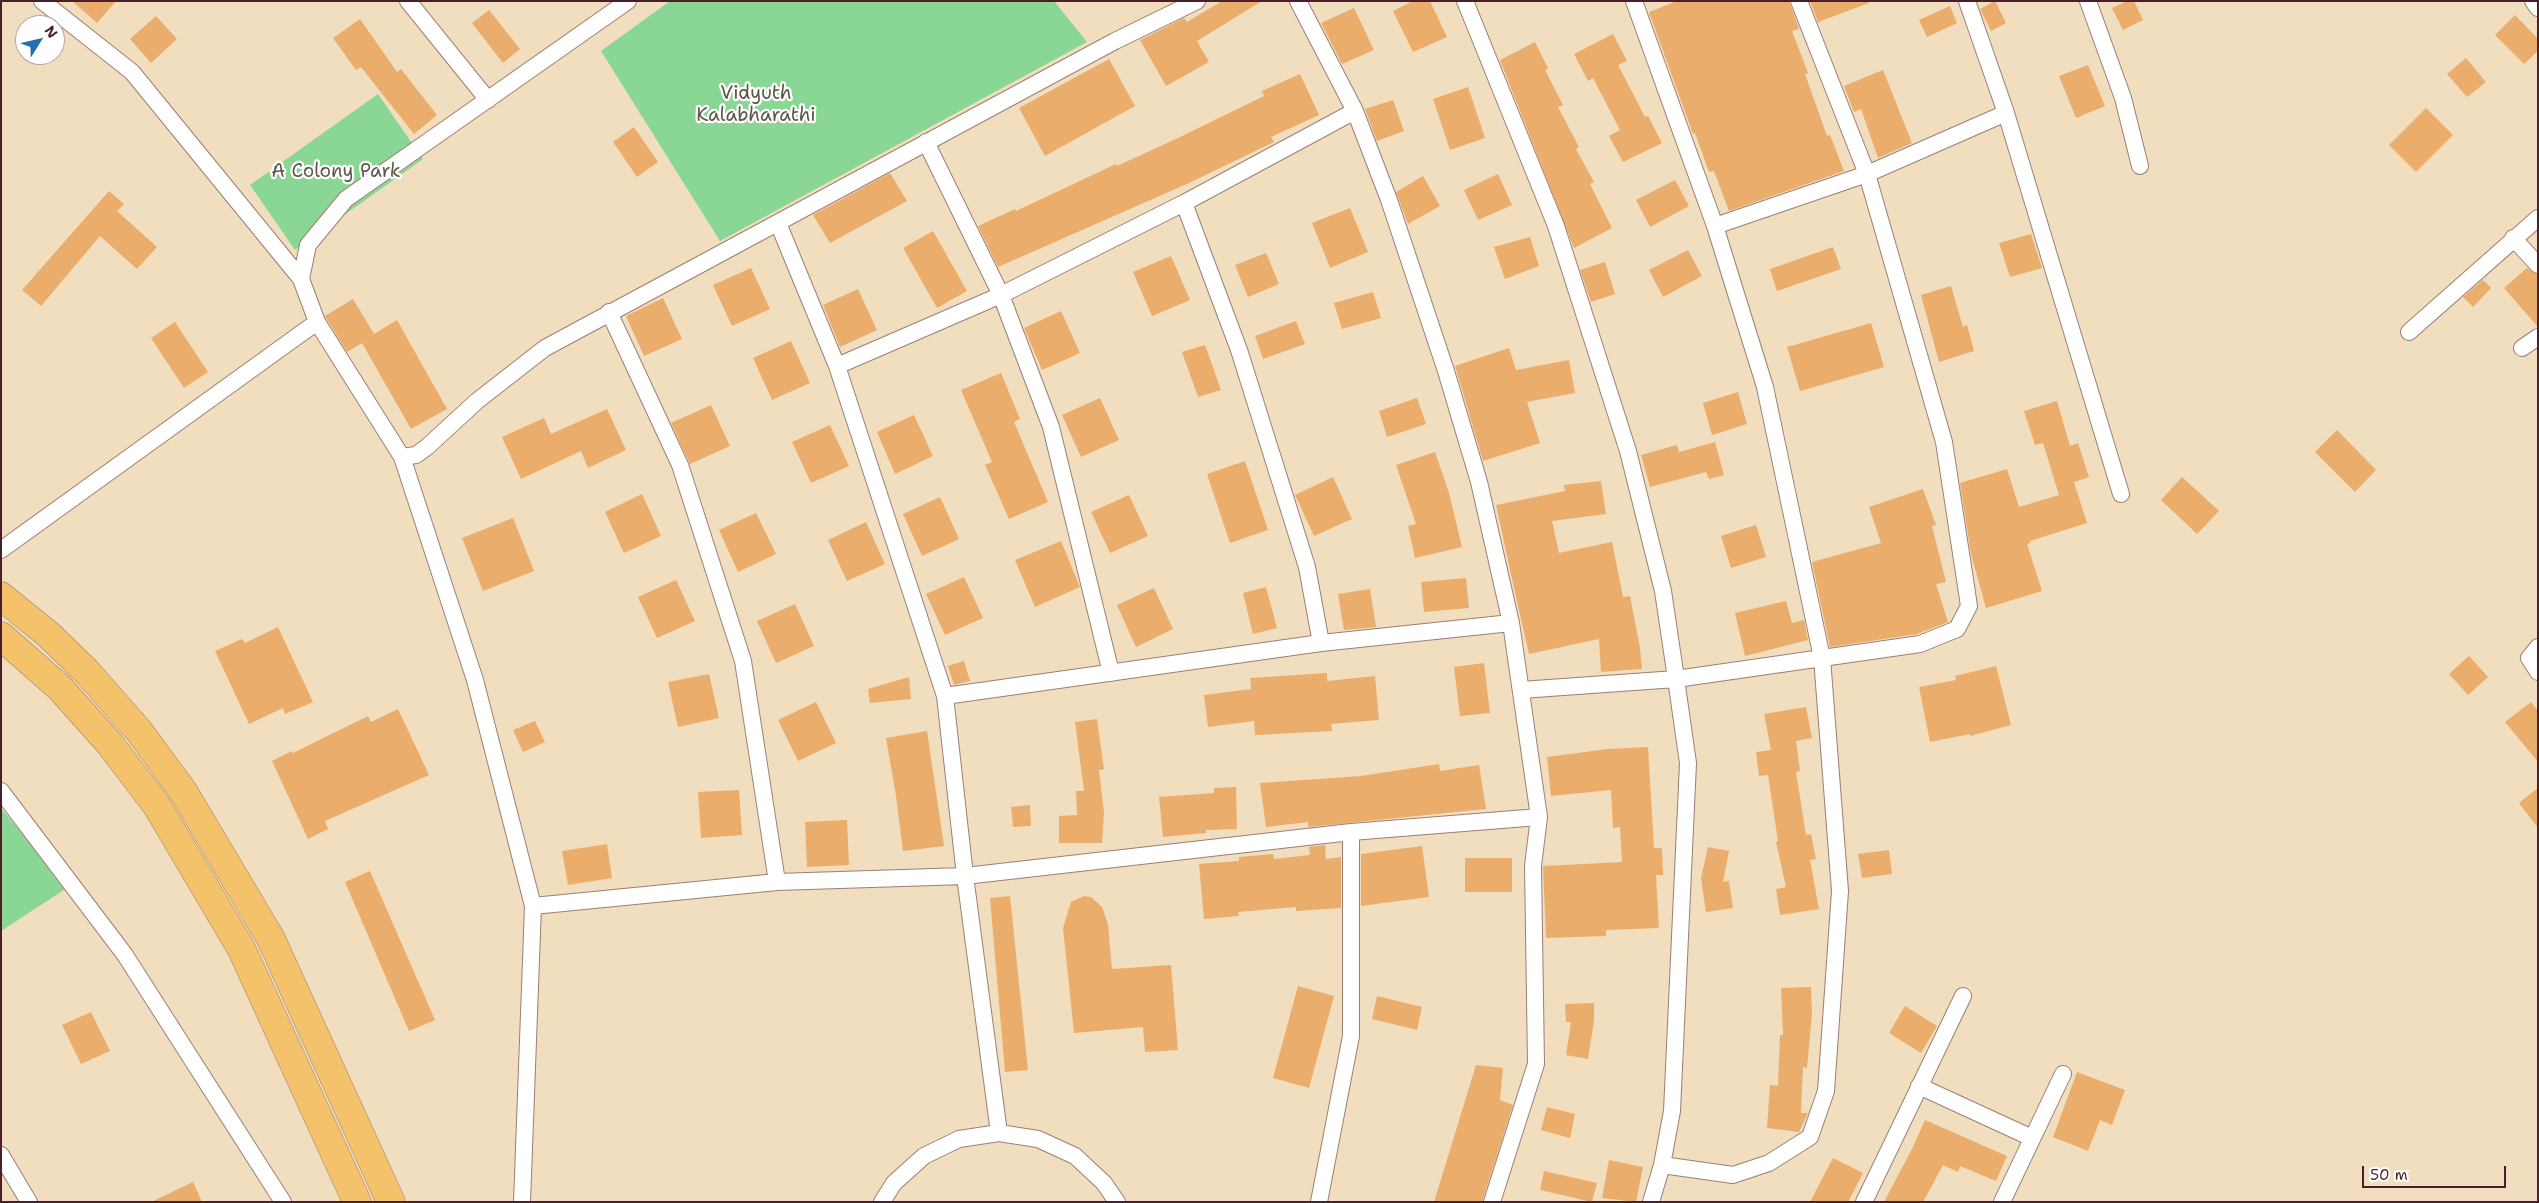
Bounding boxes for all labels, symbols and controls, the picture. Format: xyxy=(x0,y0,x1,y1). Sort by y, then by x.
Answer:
north arrow xyxy=(15,15,65,65)
text: N xyxy=(41,22,62,42)
park label: Vidyuth Kalabharathi xyxy=(696,83,816,127)
park label: A Colony Park xyxy=(271,161,401,183)
scale bar xyxy=(2364,1156,2508,1188)
text: 50 m xyxy=(2370,1165,2408,1185)

